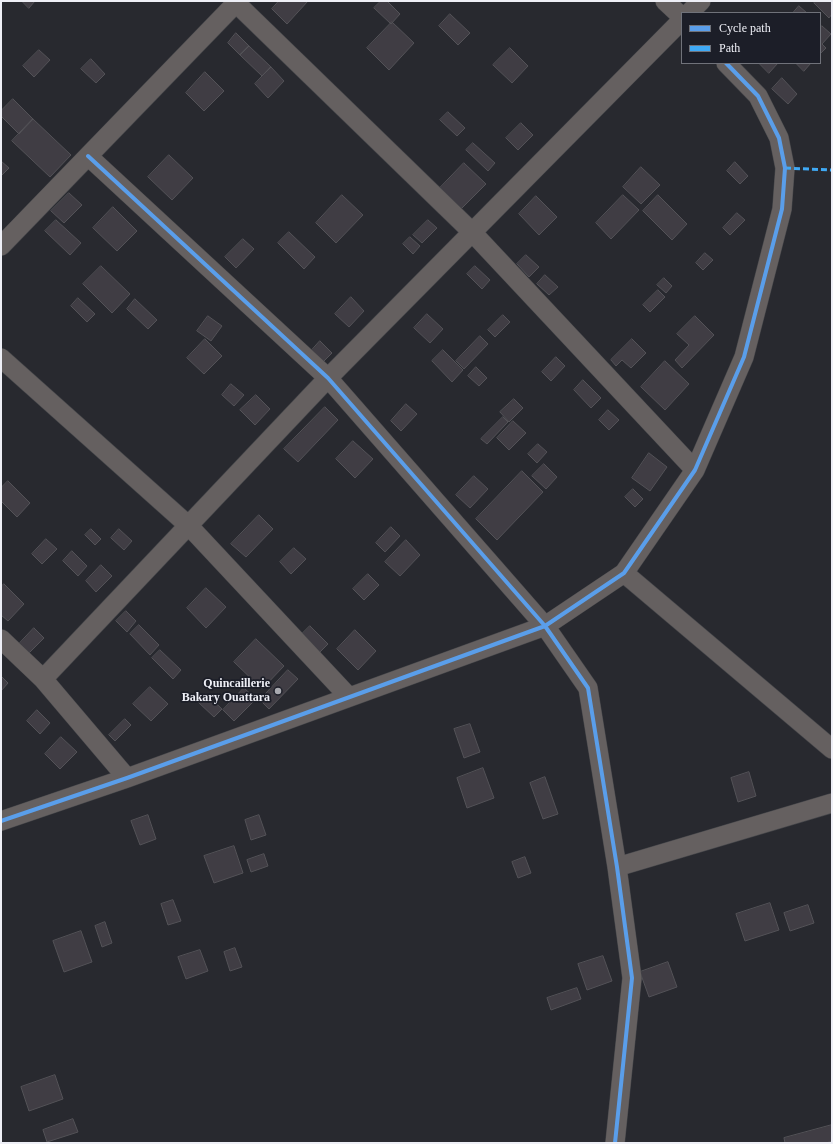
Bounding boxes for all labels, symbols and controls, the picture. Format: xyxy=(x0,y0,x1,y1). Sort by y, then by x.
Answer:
legend xyxy=(681,12,821,64)
text: Cycle path xyxy=(719,21,771,35)
text: Path xyxy=(719,41,740,55)
place label: Quincaillerie Bakary Ouattara xyxy=(182,677,270,705)
marker: Quincaillerie Bakary Ouattara xyxy=(273,686,283,696)

